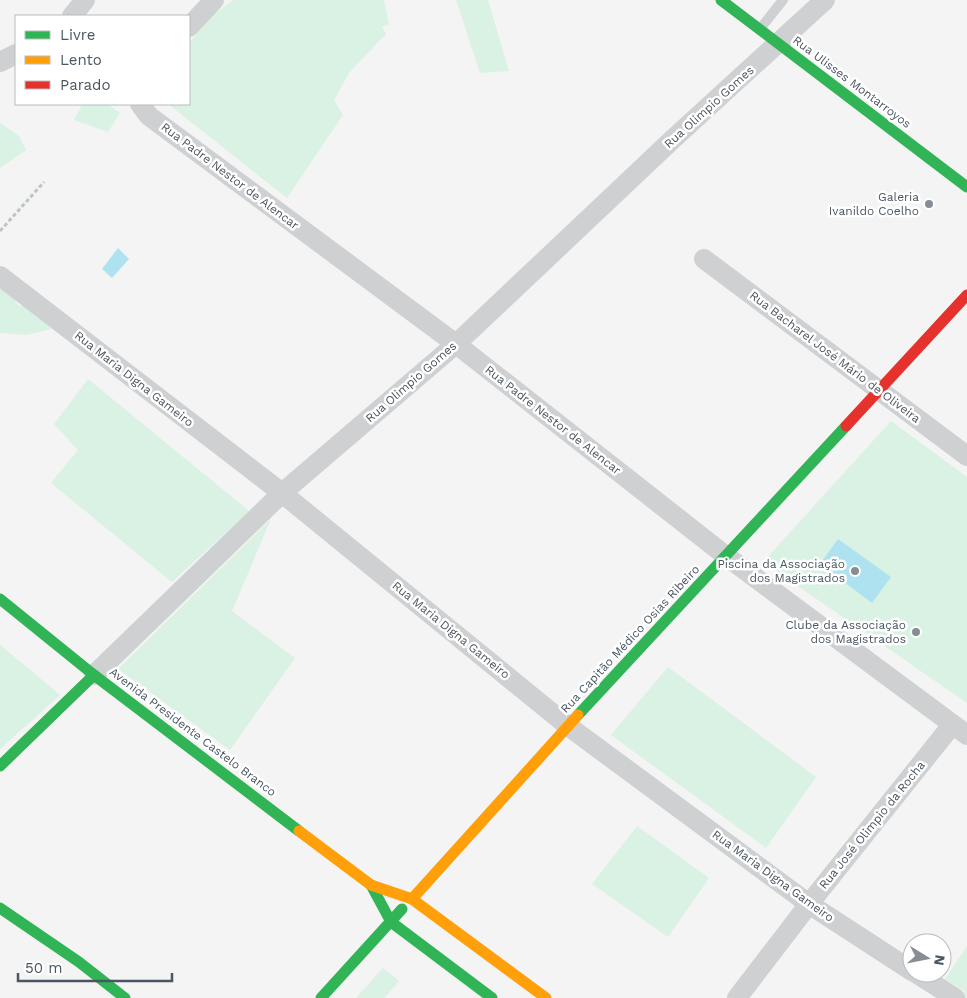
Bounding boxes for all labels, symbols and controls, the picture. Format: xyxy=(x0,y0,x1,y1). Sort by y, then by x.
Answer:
legend xyxy=(15,15,190,105)
text: Livre xyxy=(60,26,95,44)
street label: Rua Ulisses Montarroyos xyxy=(790,33,914,131)
text: Lento xyxy=(60,51,102,69)
street label: Rua Olimpio Gomes xyxy=(661,63,757,151)
text: Parado xyxy=(60,76,110,94)
street label: Rua Padre Nestor de Alencar xyxy=(158,120,302,232)
place label: Galeria Ivanildo Coelho xyxy=(829,190,919,218)
marker: Galeria Ivanildo Coelho xyxy=(923,198,935,210)
street label: Rua Bacharel José Mário de Oliveira xyxy=(747,288,923,426)
street label: Rua Maria Digna Gameiro xyxy=(72,328,196,430)
street label: Rua Olimpio Gomes xyxy=(363,339,459,425)
street label: Rua Padre Nestor de Alencar xyxy=(482,363,624,477)
place label: Piscina da Associação dos Magistrados xyxy=(717,557,845,585)
street label: Rua Capitão Médico Osias Ribeiro xyxy=(558,562,702,716)
marker: Piscina da Associação dos Magistrados xyxy=(849,565,861,577)
street label: Rua Maria Digna Gameiro xyxy=(390,578,512,682)
place label: Clube da Associação dos Magistrados xyxy=(785,618,906,646)
marker: Clube da Associação dos Magistrados xyxy=(910,626,922,638)
street label: Avenida Presidente Castelo Branco xyxy=(107,665,279,799)
street label: Rua José Olimpio da Rocha xyxy=(816,758,928,892)
street label: Rua Maria Digna Gameiro xyxy=(710,827,836,925)
north arrow xyxy=(902,933,952,983)
scale bar xyxy=(18,950,171,982)
text: N xyxy=(931,954,949,967)
text: 50 m xyxy=(25,959,62,977)

